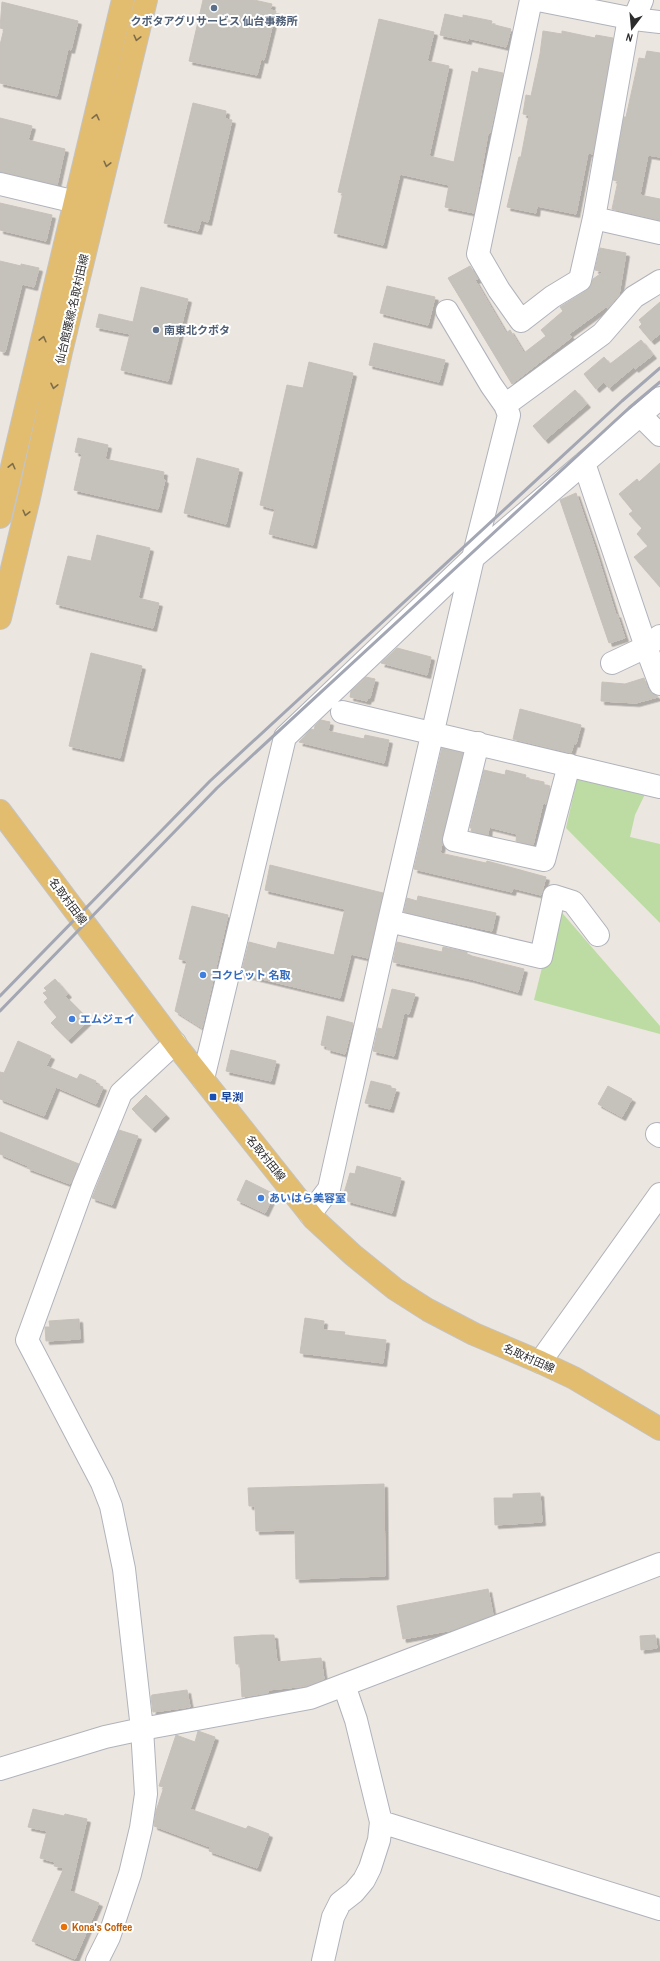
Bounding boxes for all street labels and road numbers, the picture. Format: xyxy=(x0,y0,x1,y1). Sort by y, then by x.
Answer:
street label: 仙台館腰線;名取村田線 xyxy=(53,253,91,365)
street label: 名取村田線 xyxy=(46,875,90,927)
street label: 名取村田線 xyxy=(243,1132,289,1184)
street label: 名取村田線 xyxy=(501,1340,557,1376)

